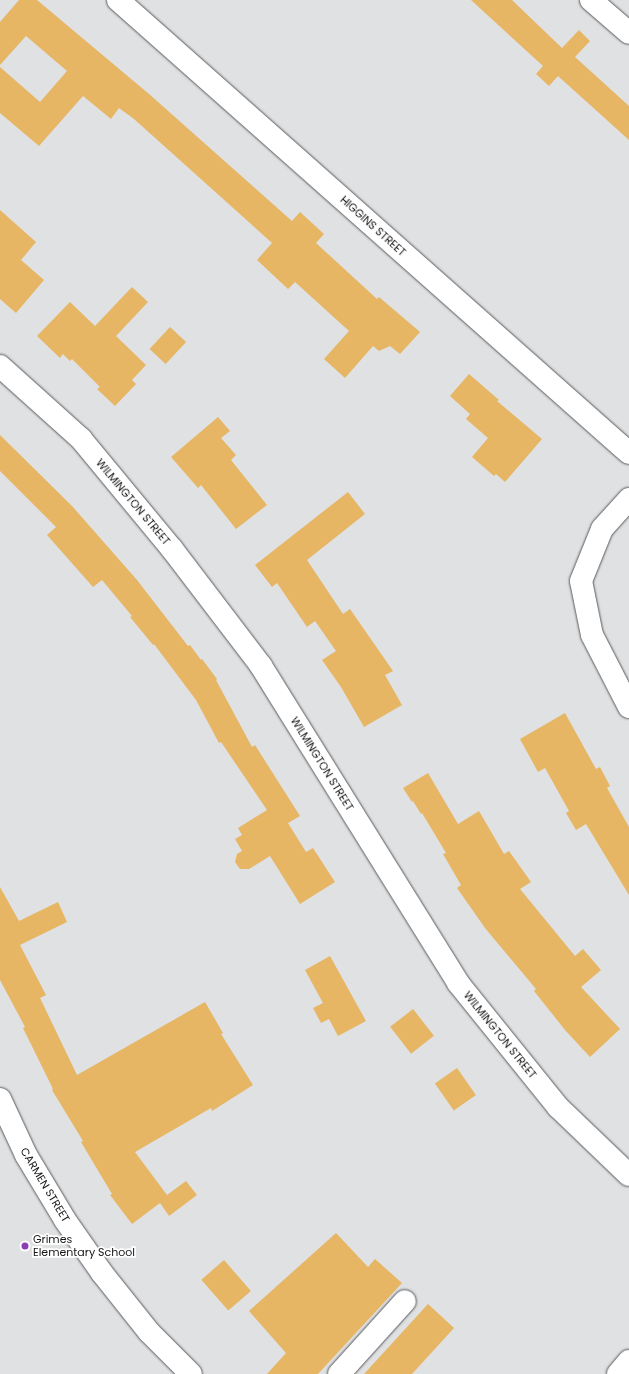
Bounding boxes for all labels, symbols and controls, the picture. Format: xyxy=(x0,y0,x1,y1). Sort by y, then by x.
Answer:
street label: HIGGINS STREET xyxy=(338,193,408,259)
street label: WILMINGTON STREET xyxy=(93,456,173,548)
street label: WILMINGTON STREET xyxy=(288,715,356,813)
street label: WILMINGTON STREET xyxy=(461,989,539,1081)
street label: CARMEN STREET xyxy=(18,1145,72,1225)
place label: Grimes Elementary School xyxy=(33,1233,135,1259)
marker: Grimes Elementary School xyxy=(20,1241,30,1251)

